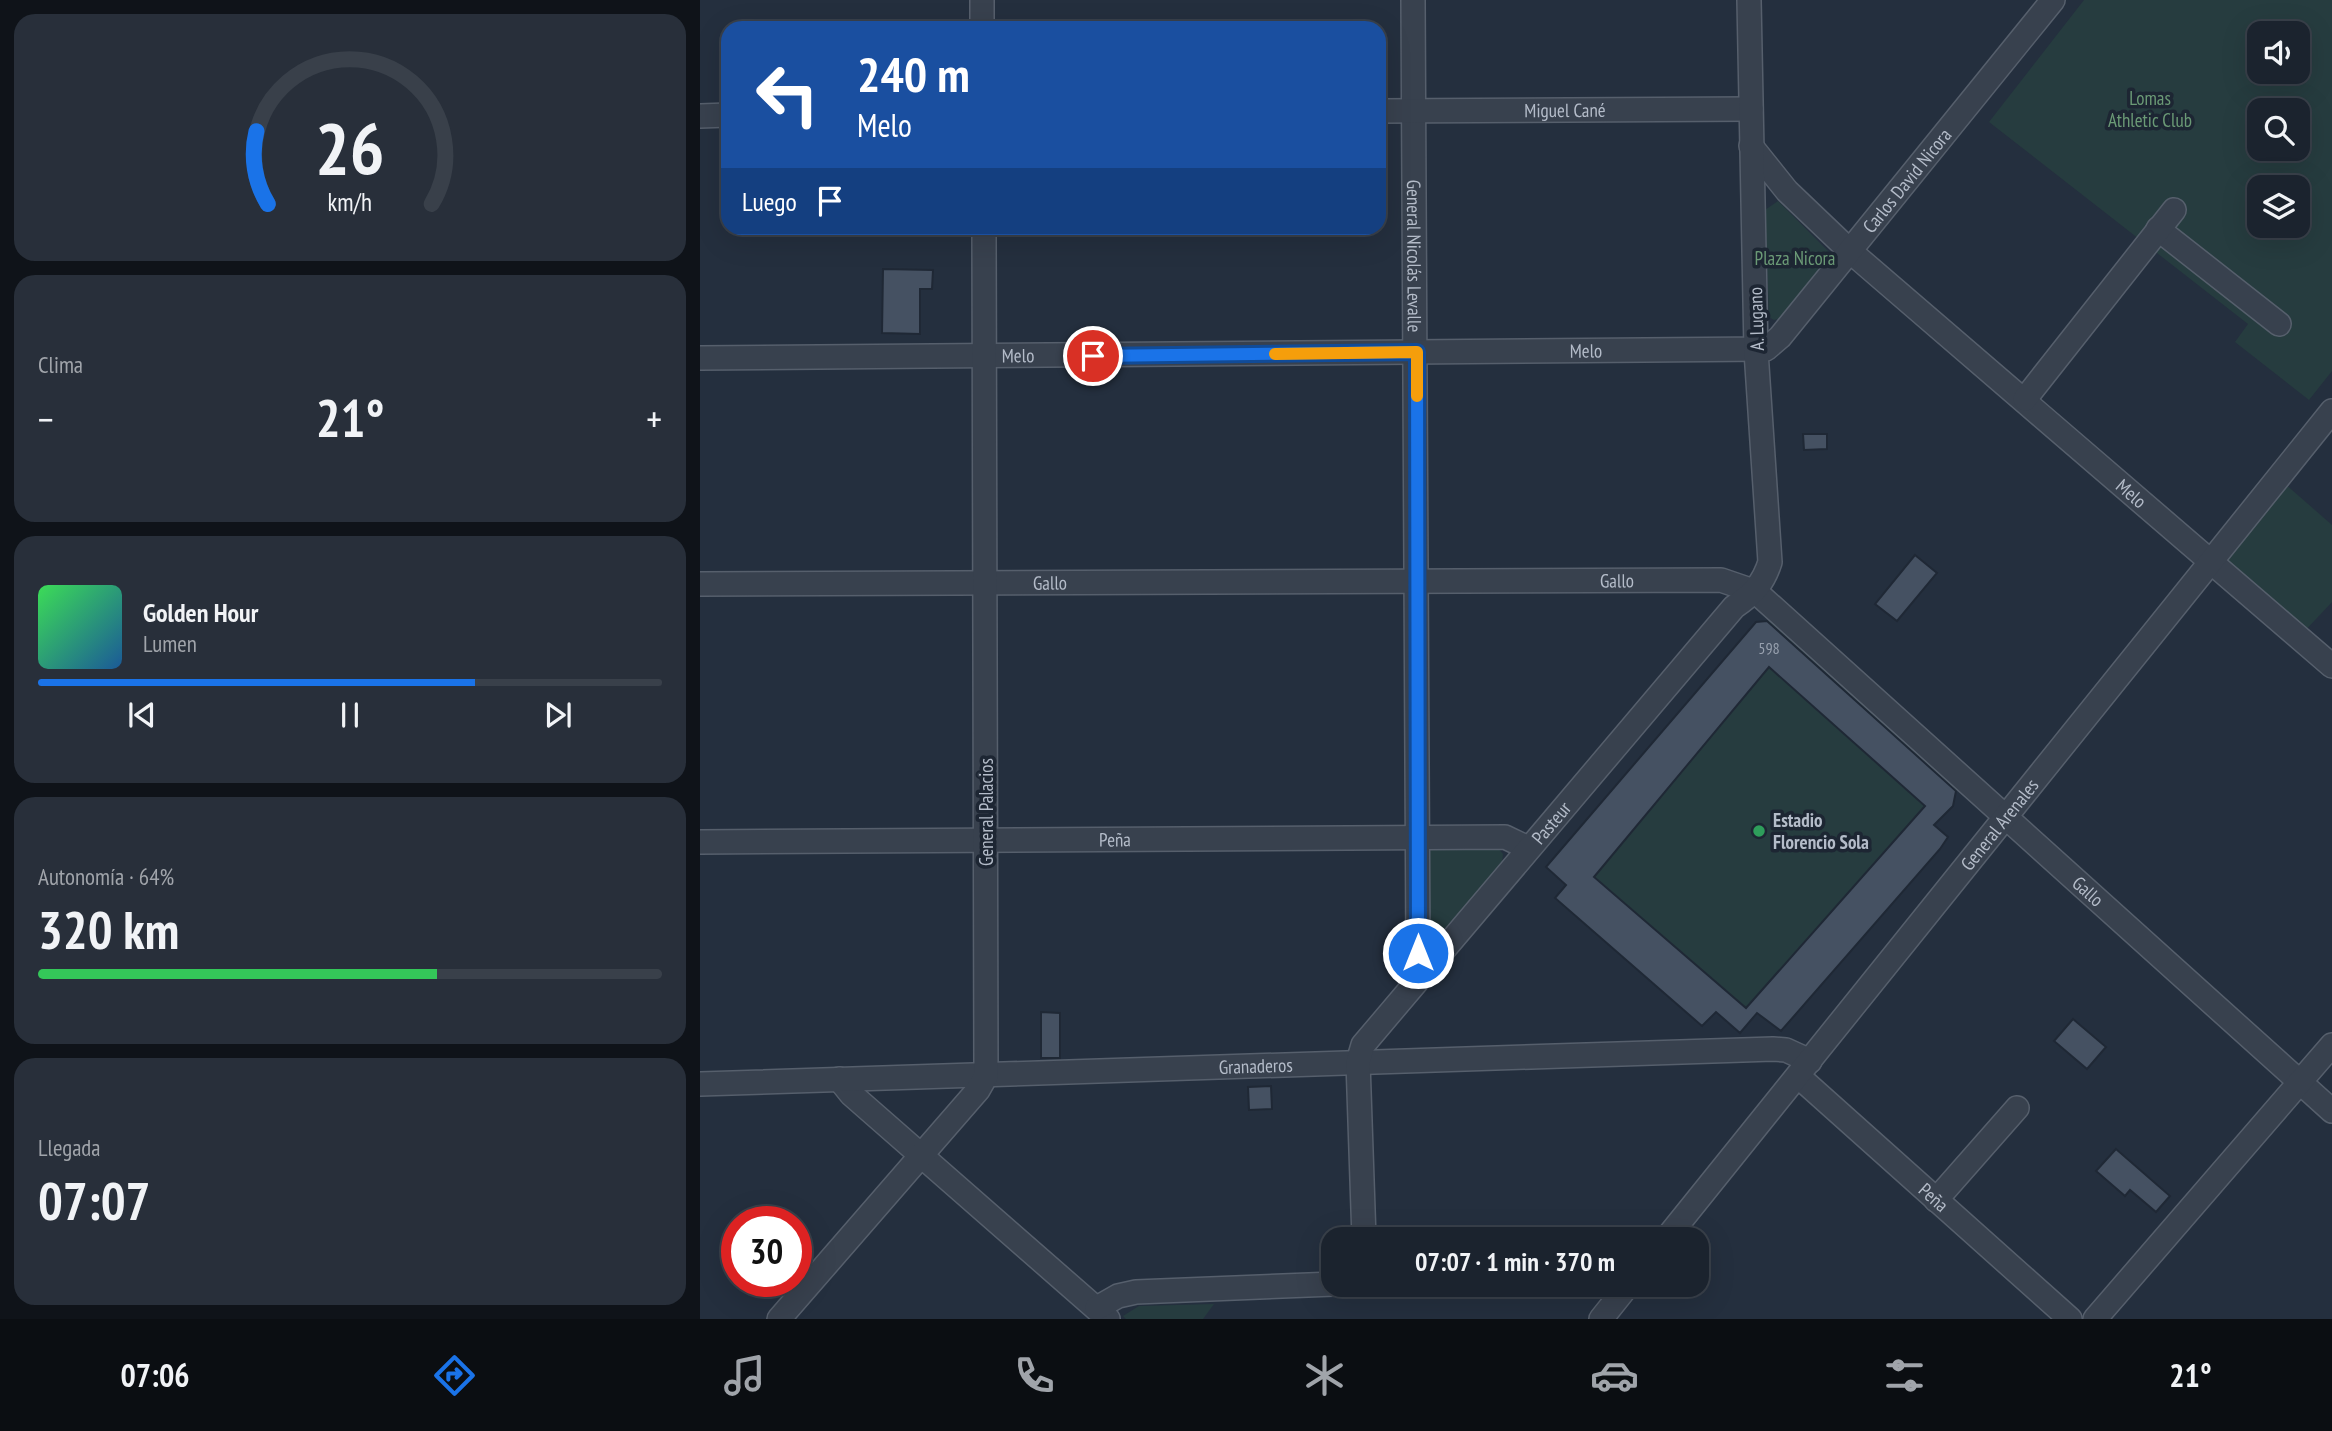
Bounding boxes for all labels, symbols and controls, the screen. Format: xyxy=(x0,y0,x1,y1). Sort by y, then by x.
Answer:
map controls xyxy=(2247,21,2310,238)
button: sound xyxy=(2247,21,2310,84)
text: 240 m xyxy=(857,42,970,106)
icon: left xyxy=(742,49,833,140)
park label: Lomas Athletic Club xyxy=(2108,86,2192,132)
street label: Miguel Cané xyxy=(1524,98,1606,122)
button: search xyxy=(2247,98,2310,161)
text: 26 xyxy=(315,100,385,194)
text: Melo xyxy=(857,104,912,146)
street label: Carlos David Nicora xyxy=(1857,123,1956,238)
button: layers xyxy=(2247,175,2310,238)
street label: General Nicolás Levalle xyxy=(1402,180,1427,332)
icon: arrive xyxy=(811,182,849,220)
text: km/h xyxy=(328,185,372,217)
text: Luego xyxy=(742,185,797,218)
park label: Plaza Nicora xyxy=(1755,246,1835,270)
street label: A. Lugano xyxy=(1743,287,1769,351)
pin xyxy=(1063,326,1123,386)
icon: arrive xyxy=(1074,337,1112,375)
street label: Melo xyxy=(1570,338,1602,363)
street label: Melo xyxy=(1002,343,1034,367)
text: Clima xyxy=(38,350,83,379)
text: 21° xyxy=(316,384,384,451)
text: − xyxy=(38,394,54,443)
text: + xyxy=(646,394,662,443)
street label: Melo xyxy=(2111,474,2152,513)
street label: Gallo xyxy=(1600,568,1634,592)
street label: Gallo xyxy=(1033,571,1067,595)
text: Golden Hour xyxy=(143,596,258,629)
text: Lumen xyxy=(143,629,197,658)
house number: 598 xyxy=(1758,638,1780,658)
icon: previous xyxy=(123,696,161,734)
icon: pause xyxy=(331,696,369,734)
icon: next xyxy=(539,696,577,734)
street label: General Palacios xyxy=(974,758,998,866)
street label: General Arenales xyxy=(1955,774,2044,875)
street label: Pasteur xyxy=(1526,796,1577,849)
place label: Estadio Florencio Sola xyxy=(1773,808,1869,854)
marker: Estadio Florencio Sola xyxy=(1751,823,1767,839)
street label: Peña xyxy=(1099,827,1131,852)
text: Autonomía · 64% xyxy=(38,862,174,891)
street label: Gallo xyxy=(2067,871,2109,912)
text: 320 km xyxy=(38,896,179,963)
position arrow xyxy=(1381,916,1455,990)
street label: Granaderos xyxy=(1218,1053,1293,1079)
text: Llegada xyxy=(38,1133,101,1162)
text: 07:07 xyxy=(38,1167,150,1234)
street label: Peña xyxy=(1914,1178,1954,1217)
speed limit sign: 30 xyxy=(721,1206,812,1297)
text: 07:07 · 1 min · 370 m xyxy=(1415,1245,1615,1278)
icon: directions xyxy=(430,1351,479,1400)
icon: music xyxy=(720,1351,769,1400)
icon: phone xyxy=(1010,1351,1059,1400)
icon: climate xyxy=(1300,1351,1349,1400)
icon: car xyxy=(1590,1351,1639,1400)
icon: filters xyxy=(1880,1351,1929,1400)
text: 07:06 xyxy=(120,1354,190,1396)
text: 21° xyxy=(2169,1354,2212,1396)

